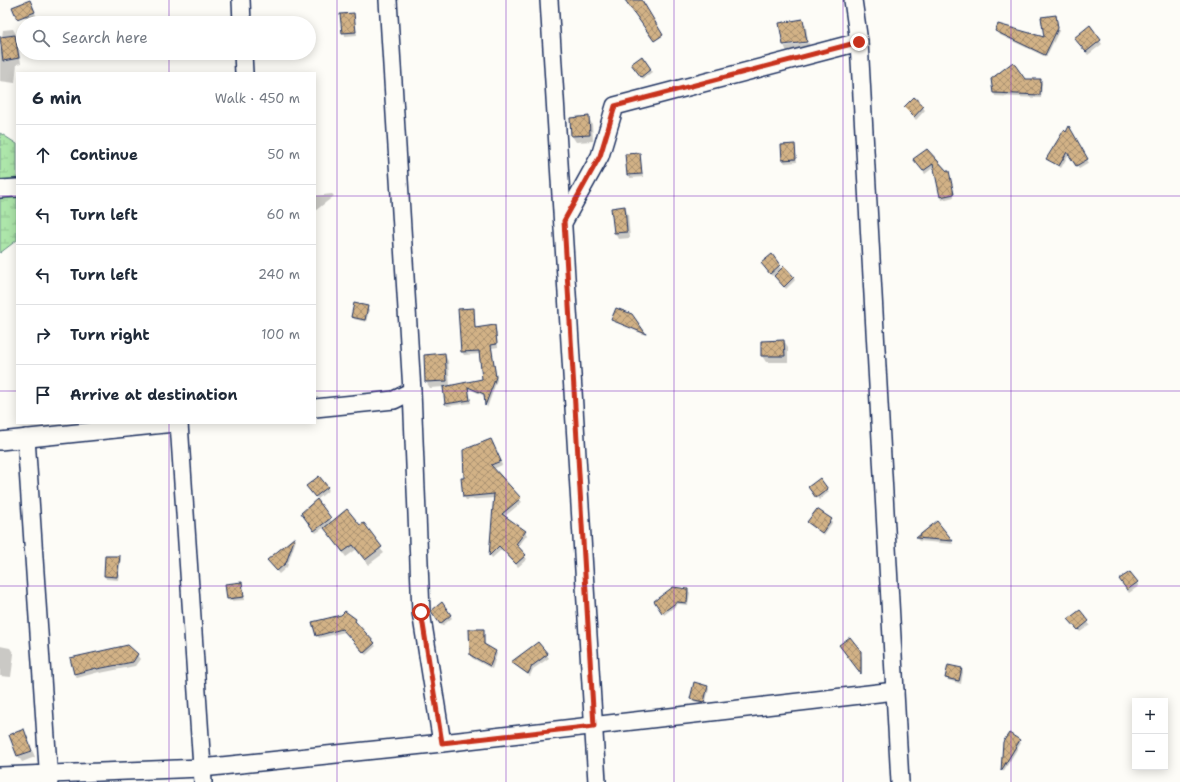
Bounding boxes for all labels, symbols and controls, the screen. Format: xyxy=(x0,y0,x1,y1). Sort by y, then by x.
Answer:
search box xyxy=(16,16,316,60)
icon: search xyxy=(30,27,52,49)
text: Search here xyxy=(62,28,148,48)
route end xyxy=(850,33,868,51)
text: 6 min xyxy=(32,87,82,109)
text: Walk · 450 m xyxy=(215,90,300,107)
icon: ahead xyxy=(32,144,54,166)
text: Continue xyxy=(70,145,138,165)
text: 50 m xyxy=(267,146,300,163)
icon: left xyxy=(32,204,54,226)
text: Turn left xyxy=(70,205,138,225)
text: 60 m xyxy=(267,206,300,223)
icon: left xyxy=(32,264,54,286)
text: Turn left xyxy=(70,265,138,285)
text: 240 m xyxy=(258,266,300,283)
icon: right xyxy=(32,324,54,346)
text: Turn right xyxy=(70,325,150,345)
text: 100 m xyxy=(261,326,300,343)
icon: arrive xyxy=(32,384,54,406)
text: Arrive at destination xyxy=(70,385,238,405)
route start xyxy=(412,603,430,621)
map controls xyxy=(1132,698,1168,770)
button: + xyxy=(1132,698,1168,734)
button: − xyxy=(1132,734,1168,770)

